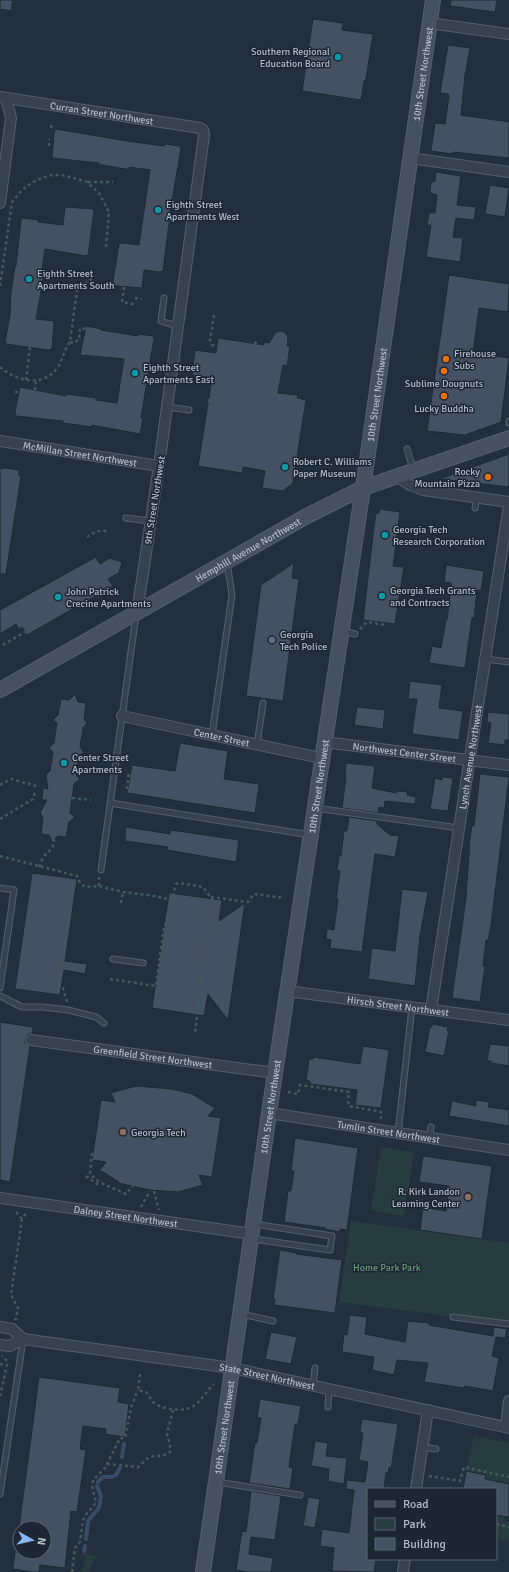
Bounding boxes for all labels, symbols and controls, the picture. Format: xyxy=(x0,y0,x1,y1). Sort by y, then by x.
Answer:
street label: 10th Street Northwest xyxy=(411,26,436,122)
place label: Southern Regional Education Board xyxy=(251,46,330,70)
marker: Southern Regional Education Board xyxy=(333,52,343,62)
street label: Curran Street Northwest xyxy=(49,100,155,128)
place label: Eighth Street Apartments West xyxy=(166,199,240,223)
marker: Eighth Street Apartments West xyxy=(153,205,163,215)
place label: Eighth Street Apartments South xyxy=(37,268,115,292)
marker: Eighth Street Apartments South xyxy=(24,274,34,284)
street label: 10th Street Northwest xyxy=(365,346,390,443)
place label: Firehouse Subs xyxy=(454,348,496,372)
marker: Firehouse Subs xyxy=(441,354,451,364)
place label: Eighth Street Apartments East xyxy=(143,362,214,386)
marker: Sublime Dougnuts xyxy=(439,366,449,376)
marker: Eighth Street Apartments East xyxy=(130,368,140,378)
place label: Sublime Dougnuts xyxy=(405,378,484,390)
marker: Lucky Buddha xyxy=(439,391,449,401)
place label: Lucky Buddha xyxy=(414,403,474,415)
street label: McMillan Street Northwest xyxy=(22,440,138,470)
street label: 9th Street Northwest xyxy=(142,455,168,545)
place label: Robert C. Williams Paper Museum xyxy=(293,456,372,480)
marker: Robert C. Williams Paper Museum xyxy=(280,462,290,472)
place label: Rocky Mountain Pizza xyxy=(414,466,480,490)
marker: Rocky Mountain Pizza xyxy=(483,472,493,482)
street label: Hemphill Avenue Northwest xyxy=(194,515,304,585)
place label: Georgia Tech Research Corporation xyxy=(393,524,485,548)
marker: Georgia Tech Research Corporation xyxy=(380,530,390,540)
place label: Georgia Tech Grants and Contracts xyxy=(390,585,476,609)
place label: John Patrick Crecine Apartments xyxy=(66,586,152,610)
marker: Georgia Tech Grants and Contracts xyxy=(377,591,387,601)
marker: John Patrick Crecine Apartments xyxy=(53,592,63,602)
place label: Georgia Tech Police xyxy=(280,629,327,653)
marker: Georgia Tech Police xyxy=(267,635,277,645)
street label: Lynch Avenue Northwest xyxy=(457,704,485,810)
street label: Center Street xyxy=(193,726,251,750)
street label: 10th Street Northwest xyxy=(306,738,332,834)
street label: Northwest Center Street xyxy=(352,741,457,765)
place label: Center Street Apartments xyxy=(72,752,129,776)
marker: Center Street Apartments xyxy=(59,758,69,768)
street label: Hirsch Street Northwest xyxy=(346,994,450,1019)
street label: Greenfield Street Northwest xyxy=(93,1044,213,1072)
street label: 10th Street Northwest xyxy=(258,1059,284,1155)
street label: Tumlin Street Northwest xyxy=(336,1119,441,1146)
marker: Georgia Tech xyxy=(118,1127,128,1137)
place label: Georgia Tech xyxy=(131,1127,186,1139)
place label: R. Kirk Landon Learning Center xyxy=(392,1186,460,1210)
marker: R. Kirk Landon Learning Center xyxy=(463,1192,473,1202)
street label: Dalney Street Northwest xyxy=(73,1204,179,1230)
park label: Home Park Park xyxy=(353,1262,421,1274)
street label: State Street Northwest xyxy=(218,1361,316,1393)
street label: 10th Street Northwest xyxy=(212,1379,238,1476)
legend xyxy=(367,1488,497,1560)
text: Road xyxy=(403,1497,429,1512)
text: Park xyxy=(403,1517,426,1532)
north arrow xyxy=(12,1520,52,1560)
text: N xyxy=(34,1537,48,1546)
text: Building xyxy=(403,1537,446,1552)

